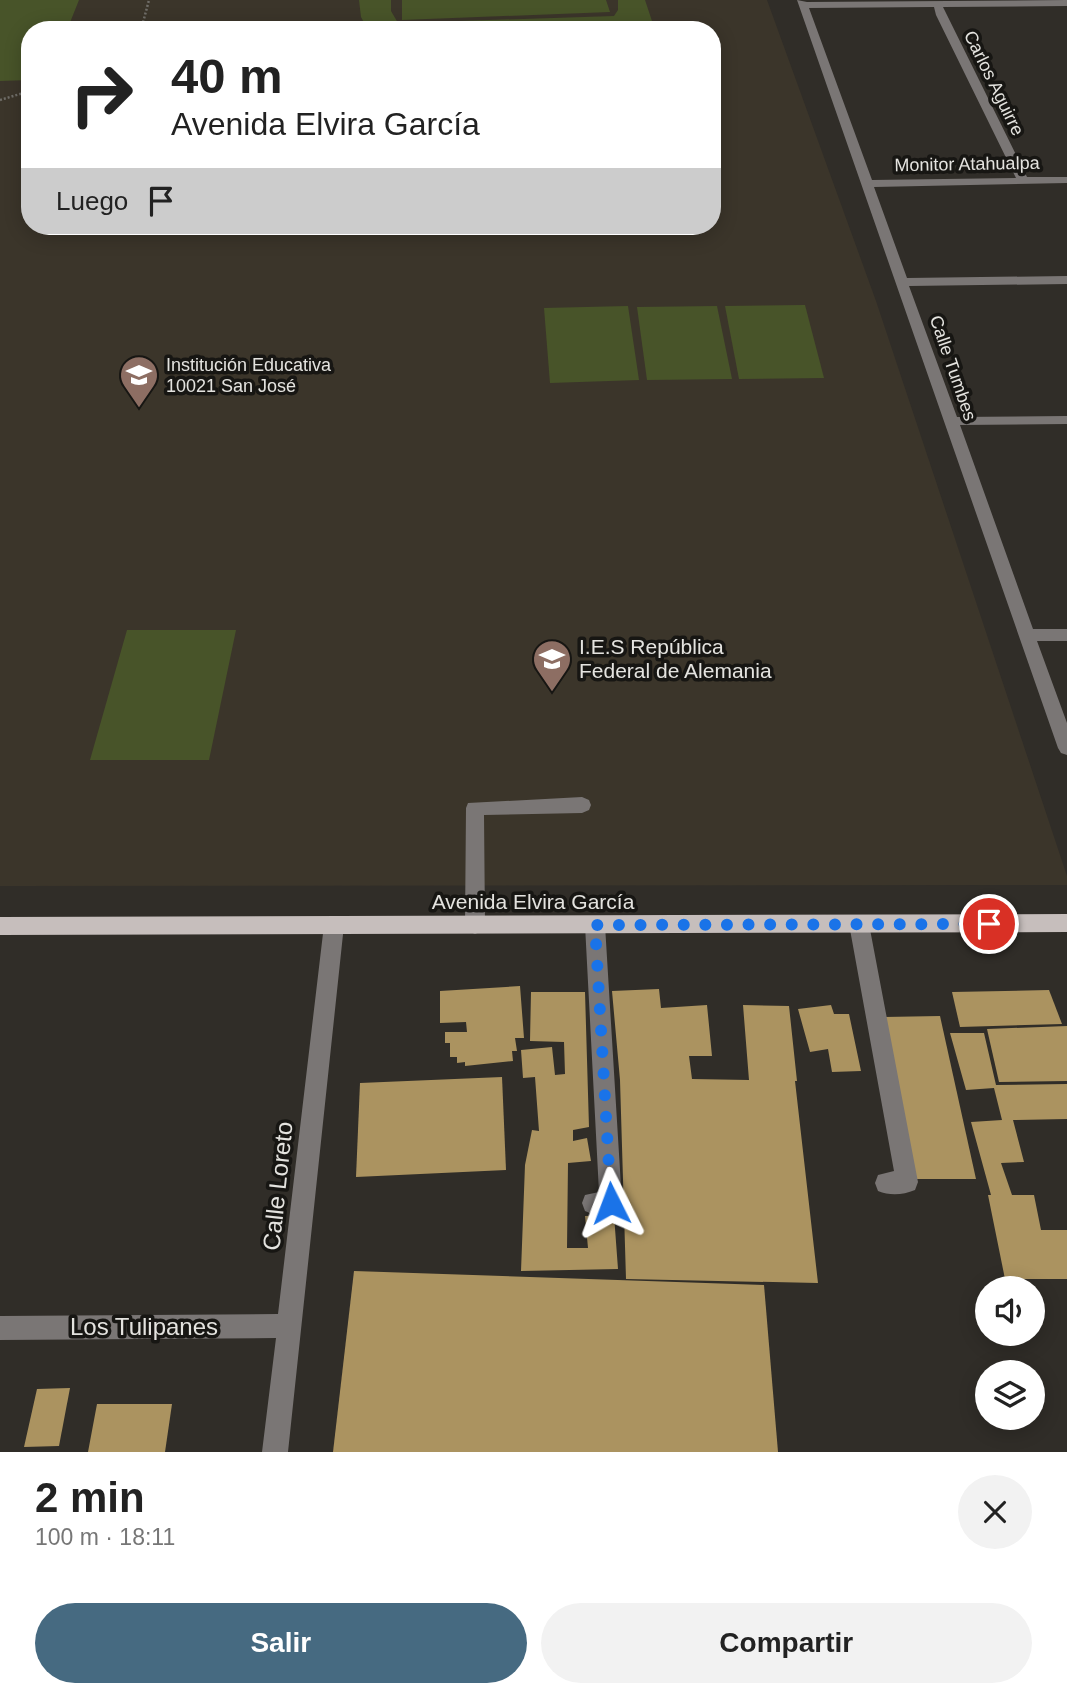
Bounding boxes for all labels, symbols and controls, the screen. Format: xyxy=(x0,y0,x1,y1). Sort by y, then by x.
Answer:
street label: Carlos Aguirre xyxy=(960,27,1028,139)
icon: right xyxy=(56,49,147,140)
text: 40 m xyxy=(171,49,283,103)
text: Avenida Elvira García xyxy=(171,106,480,142)
street label: Monitor Atahualpa xyxy=(894,153,1041,175)
icon: arrive xyxy=(142,182,180,220)
text: Luego xyxy=(56,186,128,216)
street label: Calle Tumbes xyxy=(926,313,980,423)
school or university icon: Institución Educativa 10021 San José xyxy=(118,354,160,409)
place label: Institución Educativa 10021 San José xyxy=(166,355,332,396)
place label: I.E.S República Federal de Alemania xyxy=(579,635,772,682)
school or university icon: I.E.S República Federal de Alemania xyxy=(531,638,573,693)
street label: Avenida Elvira García xyxy=(432,890,635,913)
pin xyxy=(959,894,1019,954)
icon: arrive xyxy=(970,905,1008,943)
street label: Calle Loreto xyxy=(257,1120,298,1252)
position arrow xyxy=(574,1166,648,1240)
map controls xyxy=(975,1276,1045,1430)
button: sound xyxy=(975,1276,1045,1346)
street label: Los Tulipanes xyxy=(70,1313,218,1340)
button: layers xyxy=(975,1360,1045,1430)
text: 2 min xyxy=(35,1474,145,1521)
button: close xyxy=(958,1475,1032,1549)
text: 100 m · 18:11 xyxy=(35,1524,175,1550)
button: Salir xyxy=(35,1603,527,1683)
button: Compartir xyxy=(541,1603,1032,1683)

